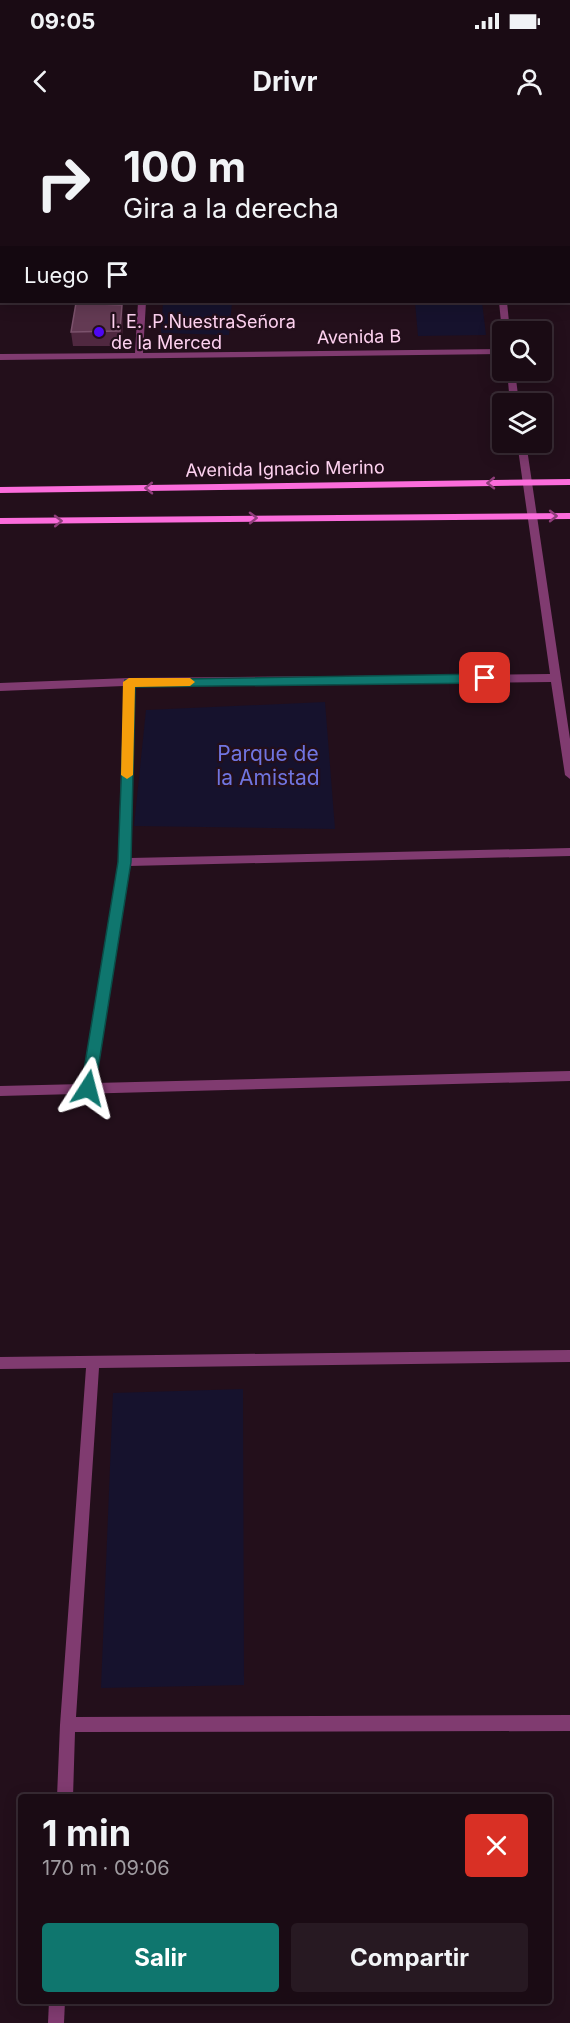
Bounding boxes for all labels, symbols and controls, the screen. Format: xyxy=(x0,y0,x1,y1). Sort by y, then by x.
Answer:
text: 09:05 xyxy=(30,8,95,34)
icon: back xyxy=(24,65,57,98)
text: Drivr xyxy=(252,65,318,98)
icon: person xyxy=(513,65,546,98)
text: 100 m xyxy=(123,141,246,192)
icon: right xyxy=(24,144,102,222)
text: Gira a la derecha xyxy=(123,192,339,225)
icon: arrive xyxy=(101,258,134,291)
text: Luego xyxy=(24,262,89,288)
place label: I. E. .P.NuestraSeñora de la Merced xyxy=(111,311,296,353)
map controls xyxy=(492,321,552,453)
button: search xyxy=(492,321,552,381)
marker: I. E. .P.NuestraSeñora de la Merced xyxy=(92,325,106,339)
street label: Avenida B xyxy=(317,325,401,348)
button: layers xyxy=(492,393,552,453)
street label: Avenida Ignacio Merino xyxy=(185,456,385,481)
one-way arrow xyxy=(486,477,495,489)
one-way arrow xyxy=(144,481,153,494)
one-way arrow xyxy=(549,510,558,522)
one-way arrow xyxy=(249,512,258,524)
one-way arrow xyxy=(54,514,63,527)
pin xyxy=(459,652,510,703)
icon: arrive xyxy=(468,661,501,694)
park label: Parque de la Amistad xyxy=(216,741,320,790)
position arrow xyxy=(56,1056,120,1120)
text: 1 min xyxy=(42,1811,131,1855)
button: close xyxy=(465,1814,528,1877)
text: 170 m · 09:06 xyxy=(42,1856,170,1880)
button: Salir xyxy=(42,1923,279,1992)
button: Compartir xyxy=(291,1923,528,1992)

